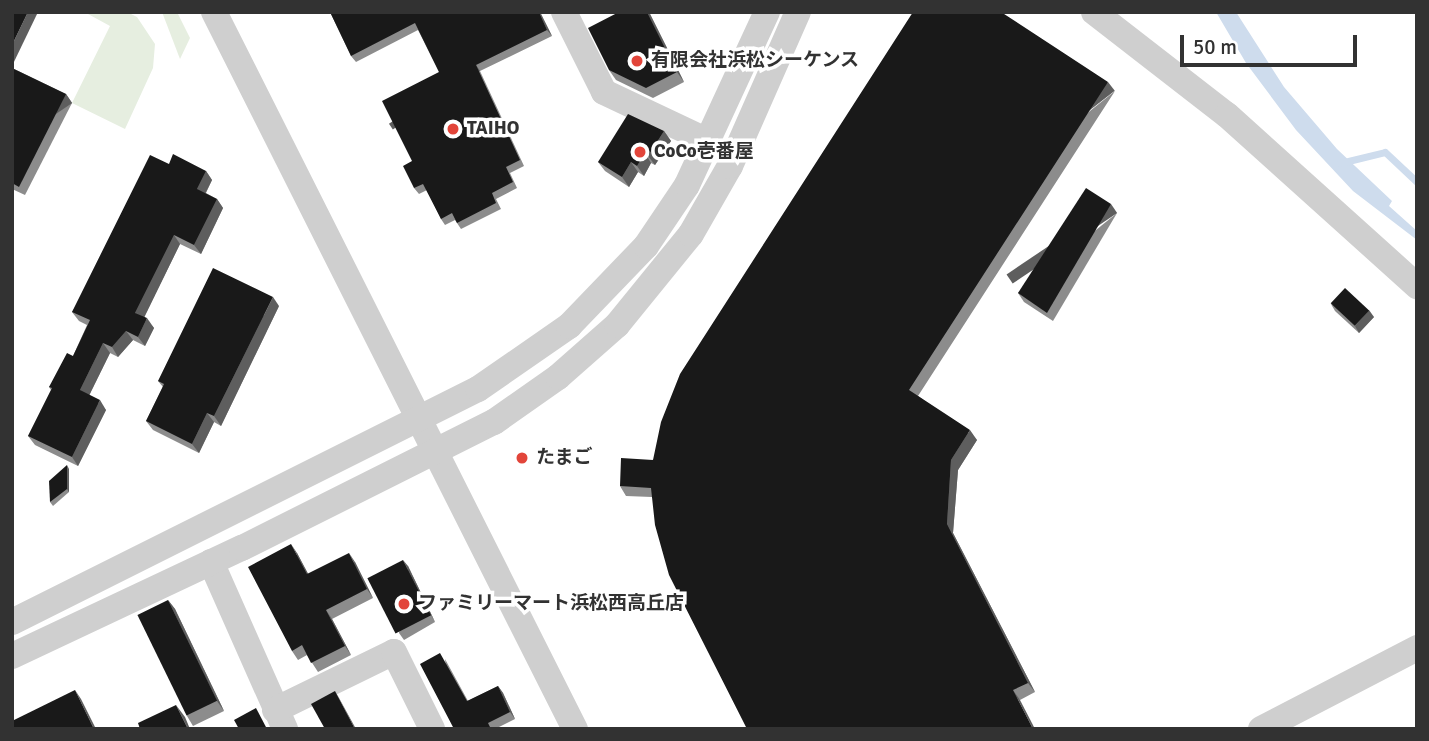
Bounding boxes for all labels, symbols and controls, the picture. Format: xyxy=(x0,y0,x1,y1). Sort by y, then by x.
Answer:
scale bar xyxy=(1184,21,1361,65)
text: 50 m xyxy=(1193,34,1237,60)
place label: 有限会社浜松シーケンス xyxy=(651,50,860,72)
marker: 有限会社浜松シーケンス xyxy=(629,53,645,69)
place label: TAIHO xyxy=(467,118,519,140)
marker: TAIHO xyxy=(445,121,461,137)
place label: CoCo壱番屋 xyxy=(654,141,754,163)
marker: CoCo壱番屋 xyxy=(632,144,648,160)
place label: たまご xyxy=(536,447,593,469)
marker: たまご xyxy=(514,450,530,466)
place label: ファミリーマート浜松西高丘店 xyxy=(418,593,684,615)
marker: ファミリーマート浜松西高丘店 xyxy=(396,596,412,612)

